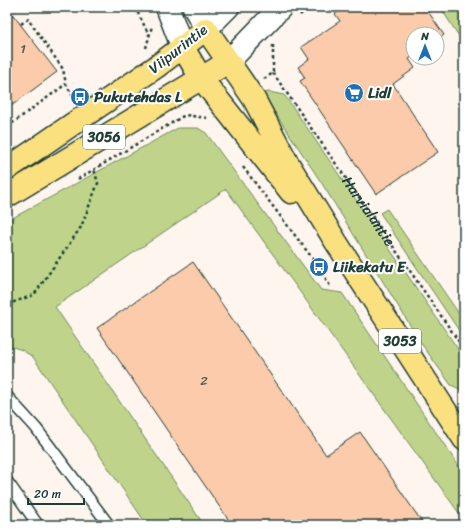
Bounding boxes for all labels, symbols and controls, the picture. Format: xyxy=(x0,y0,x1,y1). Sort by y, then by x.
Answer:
street label: Viipurintie xyxy=(143,17,213,81)
north arrow xyxy=(405,26,445,66)
text: N xyxy=(420,27,429,46)
house number: 1 xyxy=(20,37,26,60)
place label: Lidl xyxy=(368,80,392,106)
supermarket icon: Lidl xyxy=(343,82,365,104)
place label: Pukutehdas L xyxy=(94,84,183,110)
bus stop icon: Pukutehdas L xyxy=(69,86,91,108)
road number: 3056 xyxy=(83,125,125,149)
street label: Harvialantie xyxy=(335,171,402,252)
place label: Liikekatu E xyxy=(333,254,407,280)
bus stop icon: Liikekatu E xyxy=(308,256,330,278)
road number: 3053 xyxy=(379,329,421,353)
house number: 2 xyxy=(200,369,208,392)
scale bar xyxy=(28,480,84,506)
text: 20 m xyxy=(34,483,61,505)

